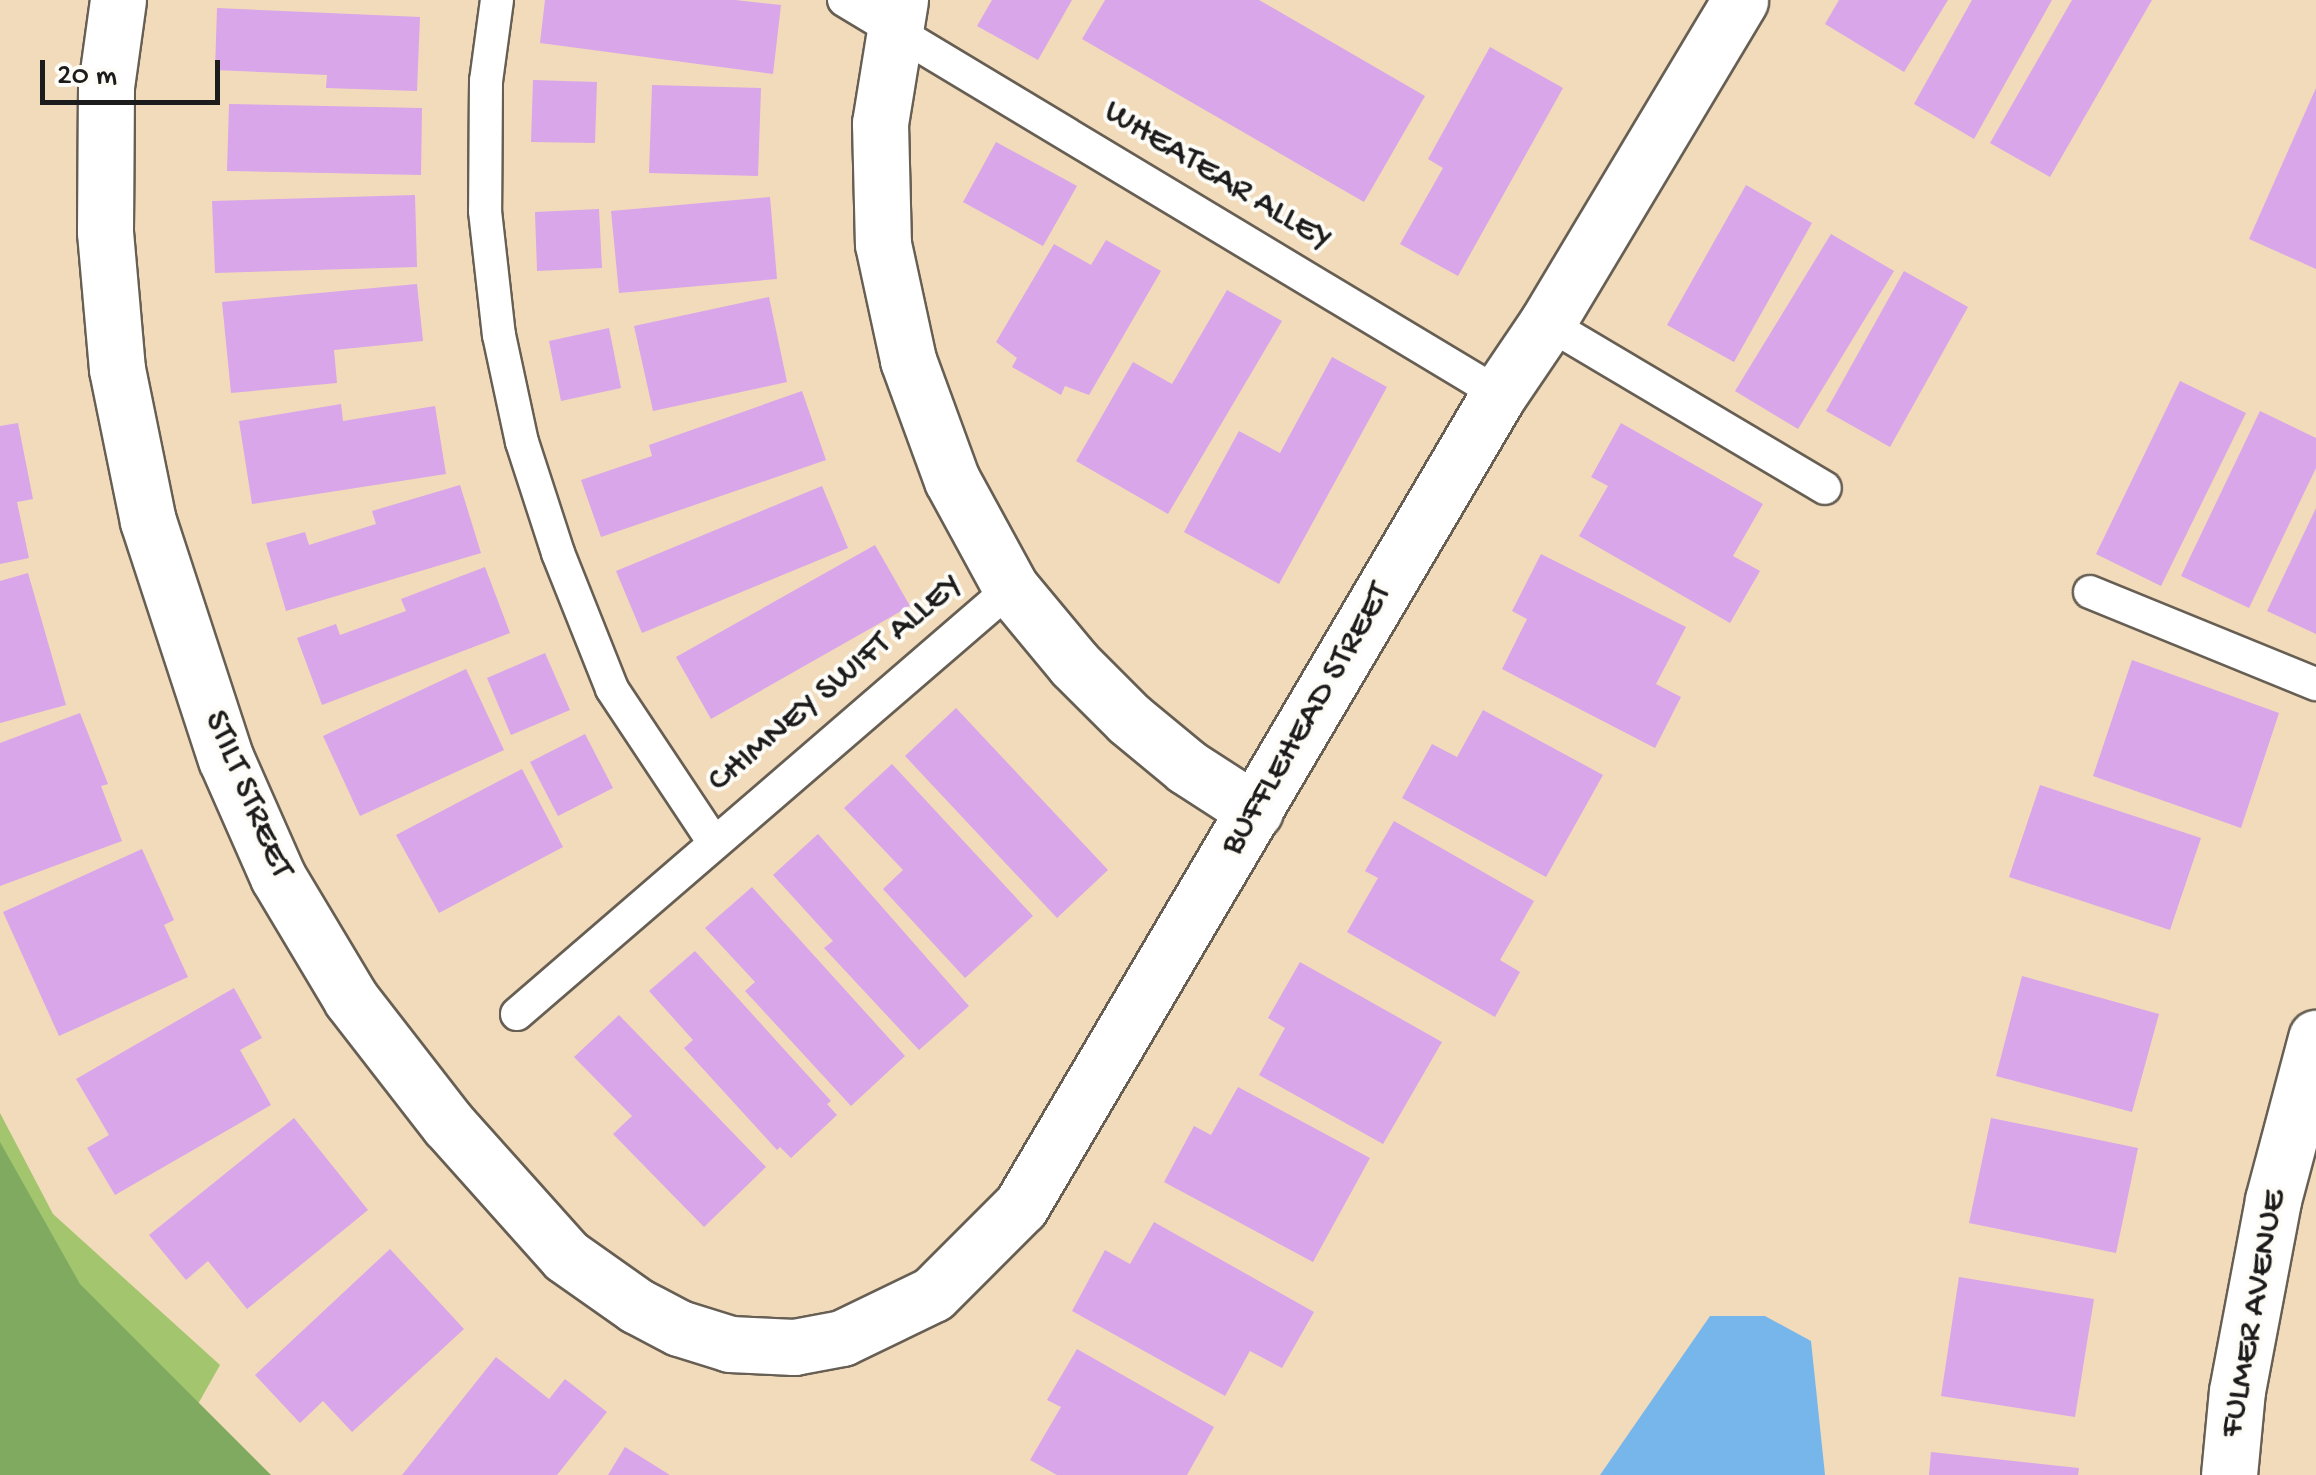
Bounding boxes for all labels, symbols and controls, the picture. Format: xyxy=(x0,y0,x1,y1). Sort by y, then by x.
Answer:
scale bar xyxy=(45,40,225,102)
text: 20 m xyxy=(57,60,117,95)
street label: WHEATEAR ALLEY xyxy=(1095,92,1339,262)
street label: CHIMNEY SWIFT ALLEY xyxy=(700,565,972,803)
street label: BUFFLEHEAD STREET xyxy=(1213,576,1403,864)
street label: STILT STREET xyxy=(193,705,301,885)
street label: FULMER AVENUE xyxy=(2213,1187,2297,1441)

